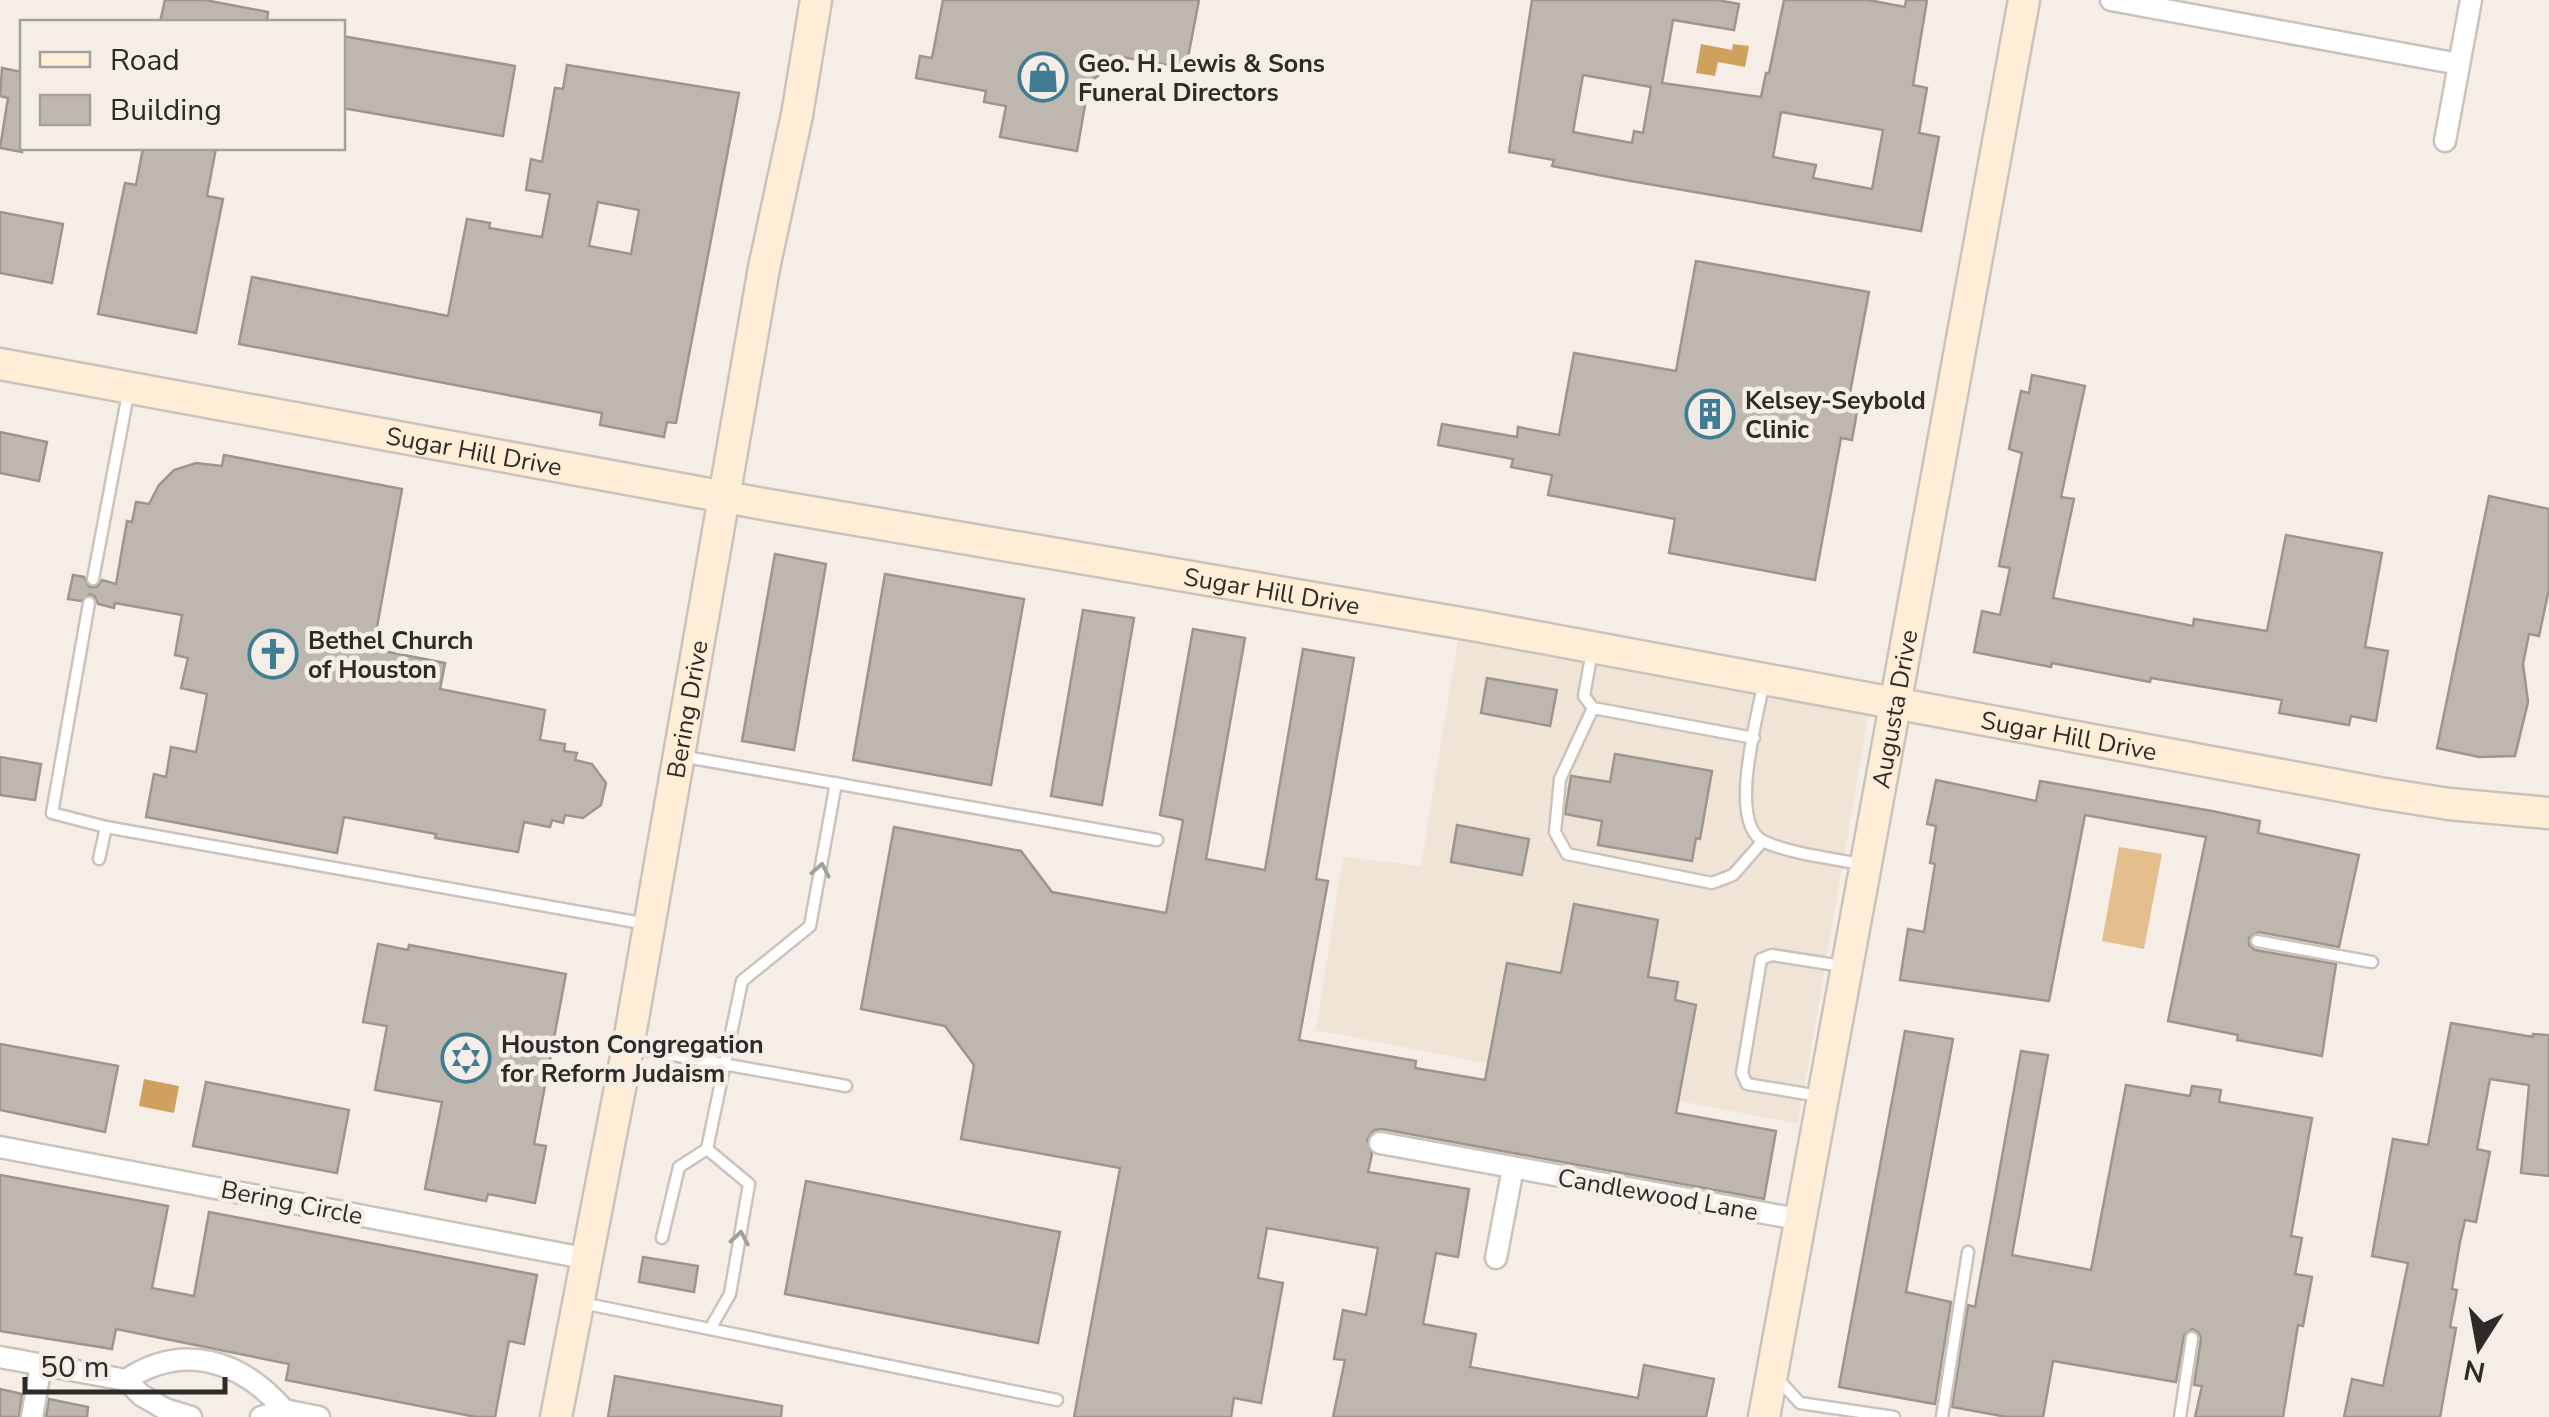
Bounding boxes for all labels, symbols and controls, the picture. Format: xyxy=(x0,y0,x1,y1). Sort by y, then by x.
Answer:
legend xyxy=(20,20,345,150)
text: Road xyxy=(110,40,180,81)
place label: Geo. H. Lewis & Sons Funeral Directors xyxy=(1078,47,1325,110)
shop icon: Geo. H. Lewis & Sons Funeral Directors xyxy=(1017,51,1069,103)
text: Building xyxy=(110,90,222,131)
place label: Kelsey-Seybold Clinic xyxy=(1745,384,1926,447)
building icon: Kelsey-Seybold Clinic xyxy=(1684,388,1736,440)
street label: Sugar Hill Drive xyxy=(383,419,565,485)
street label: Sugar Hill Drive xyxy=(1181,560,1362,624)
place label: Bethel Church of Houston xyxy=(308,624,473,687)
street label: Augusta Drive xyxy=(1864,627,1926,791)
church icon: Bethel Church of Houston xyxy=(247,628,299,680)
street label: Bering Drive xyxy=(659,638,717,781)
street label: Sugar Hill Drive xyxy=(1978,704,2159,769)
one-way arrow xyxy=(810,862,831,879)
place label: Houston Congregation for Reform Judaism xyxy=(501,1028,764,1091)
synagogue icon: Houston Congregation for Reform Judaism xyxy=(440,1032,492,1084)
street label: Candlewood Lane xyxy=(1555,1161,1761,1229)
street label: Bering Circle xyxy=(218,1173,366,1233)
one-way arrow xyxy=(729,1229,750,1246)
north arrow xyxy=(2429,1297,2529,1397)
scale bar xyxy=(25,1332,225,1394)
text: 50 m xyxy=(40,1347,109,1388)
text: N xyxy=(2461,1350,2488,1391)

